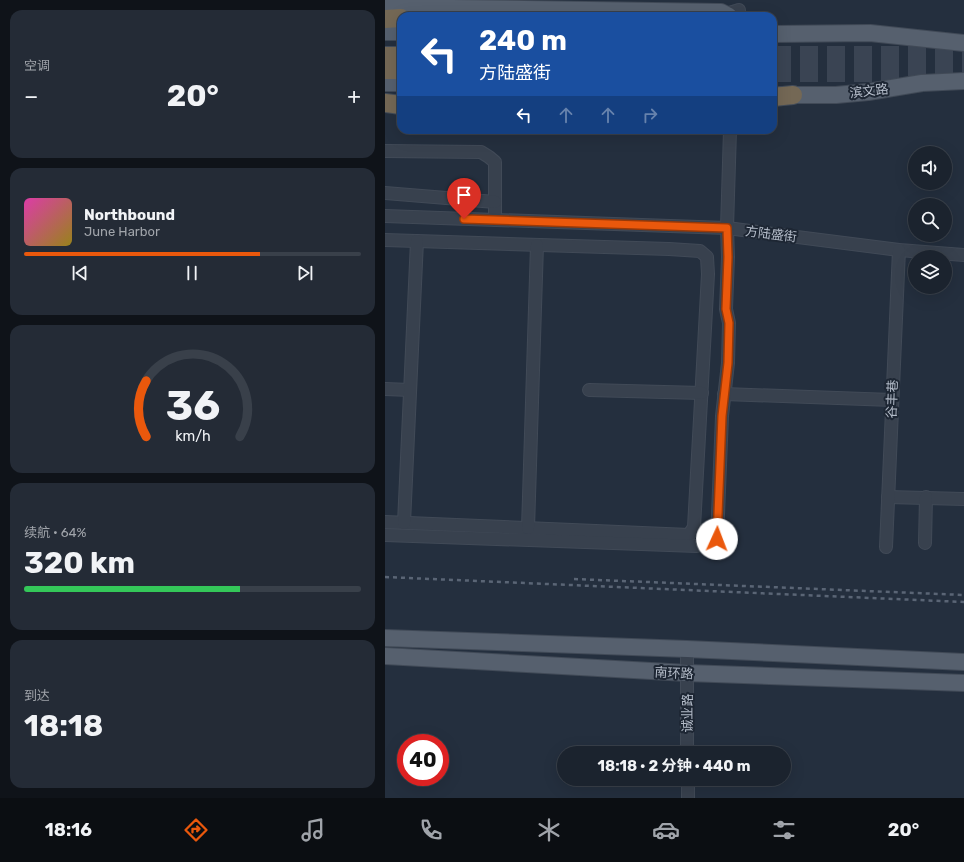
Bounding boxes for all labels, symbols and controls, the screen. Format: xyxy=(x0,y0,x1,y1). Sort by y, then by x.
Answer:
text: 240 m xyxy=(479,24,567,57)
icon: left xyxy=(413,28,465,80)
text: 空调 xyxy=(24,58,50,73)
text: 方陆盛街 xyxy=(479,62,551,84)
text: 20° xyxy=(167,78,219,114)
street label: 滨文路 xyxy=(849,81,889,101)
text: − xyxy=(24,83,38,110)
text: + xyxy=(347,83,361,110)
icon: left xyxy=(513,104,535,126)
icon: ahead xyxy=(555,104,577,126)
icon: ahead xyxy=(597,104,619,126)
icon: right xyxy=(639,104,661,126)
map controls xyxy=(908,146,952,294)
button: sound xyxy=(908,146,952,190)
pin xyxy=(447,178,481,219)
icon: arrive xyxy=(453,184,475,206)
button: search xyxy=(908,198,952,242)
text: Northbound xyxy=(84,206,175,224)
street label: 方陆盛街 xyxy=(744,223,798,245)
text: June Harbor xyxy=(84,224,160,239)
button: layers xyxy=(908,250,952,294)
icon: previous xyxy=(69,262,91,284)
icon: pause xyxy=(181,262,203,284)
icon: next xyxy=(294,262,316,284)
street label: 谷丰巷 xyxy=(884,379,900,419)
text: 36 xyxy=(165,381,220,430)
text: km/h xyxy=(175,428,210,445)
position arrow xyxy=(696,518,738,560)
text: 续航 · 64% xyxy=(24,525,86,540)
text: 320 km xyxy=(24,545,135,581)
street label: 南环路 xyxy=(654,664,694,682)
text: 到达 xyxy=(24,688,50,703)
street label: 诚业路 xyxy=(680,693,695,733)
text: 18:18 xyxy=(24,708,103,744)
speed limit sign: 40 xyxy=(397,734,449,786)
text: 18:18 · 2 分钟 · 440 m xyxy=(598,757,750,775)
icon: directions xyxy=(182,816,210,844)
icon: music xyxy=(299,816,327,844)
icon: phone xyxy=(417,816,445,844)
icon: climate xyxy=(535,816,563,844)
icon: car xyxy=(652,816,680,844)
icon: filters xyxy=(770,816,798,844)
text: 18:16 xyxy=(45,819,92,841)
text: 20° xyxy=(888,819,919,841)

